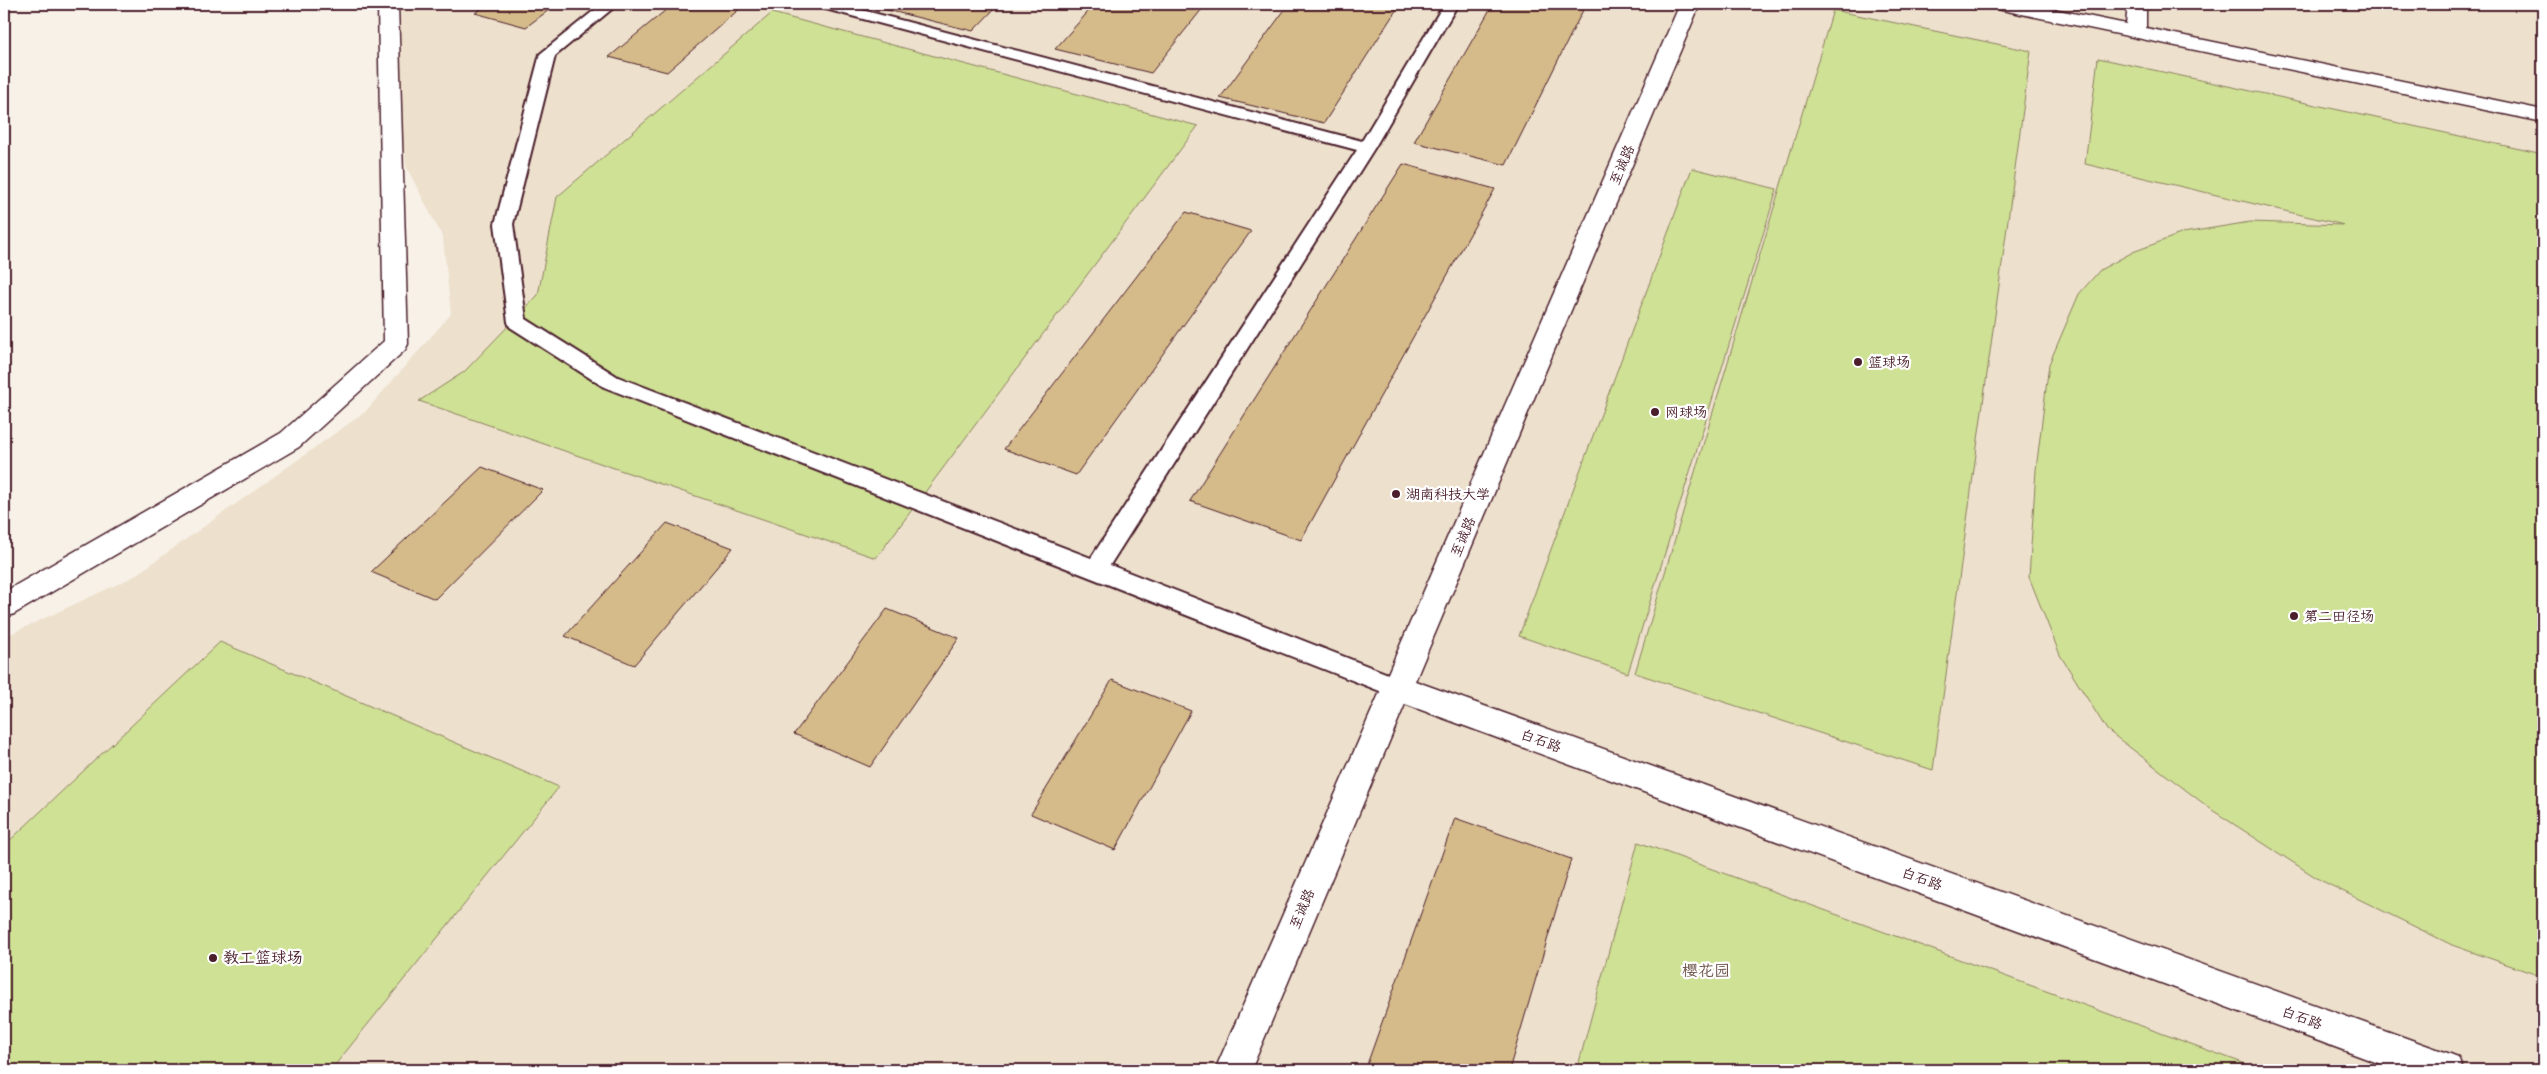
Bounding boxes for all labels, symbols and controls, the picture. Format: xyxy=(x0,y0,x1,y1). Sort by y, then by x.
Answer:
street label: 至诚路 xyxy=(1606,142,1638,188)
place label: 篮球场 xyxy=(1868,354,1910,371)
marker: 篮球场 xyxy=(1852,356,1864,368)
place label: 网球场 xyxy=(1665,404,1707,421)
marker: 网球场 xyxy=(1649,406,1661,418)
place label: 湖南科技大学 xyxy=(1406,486,1490,503)
marker: 湖南科技大学 xyxy=(1390,488,1402,500)
street label: 至诚路 xyxy=(1447,514,1479,560)
place label: 第二田径场 xyxy=(2304,608,2374,625)
marker: 第二田径场 xyxy=(2288,610,2300,622)
street label: 白石路 xyxy=(1518,726,1564,756)
street label: 白石路 xyxy=(1899,864,1945,894)
street label: 至诚路 xyxy=(1286,886,1318,932)
place label: 教工篮球场 xyxy=(223,948,303,968)
marker: 教工篮球场 xyxy=(207,952,219,964)
park label: 樱花园 xyxy=(1682,961,1730,981)
street label: 白石路 xyxy=(2279,1003,2325,1033)

